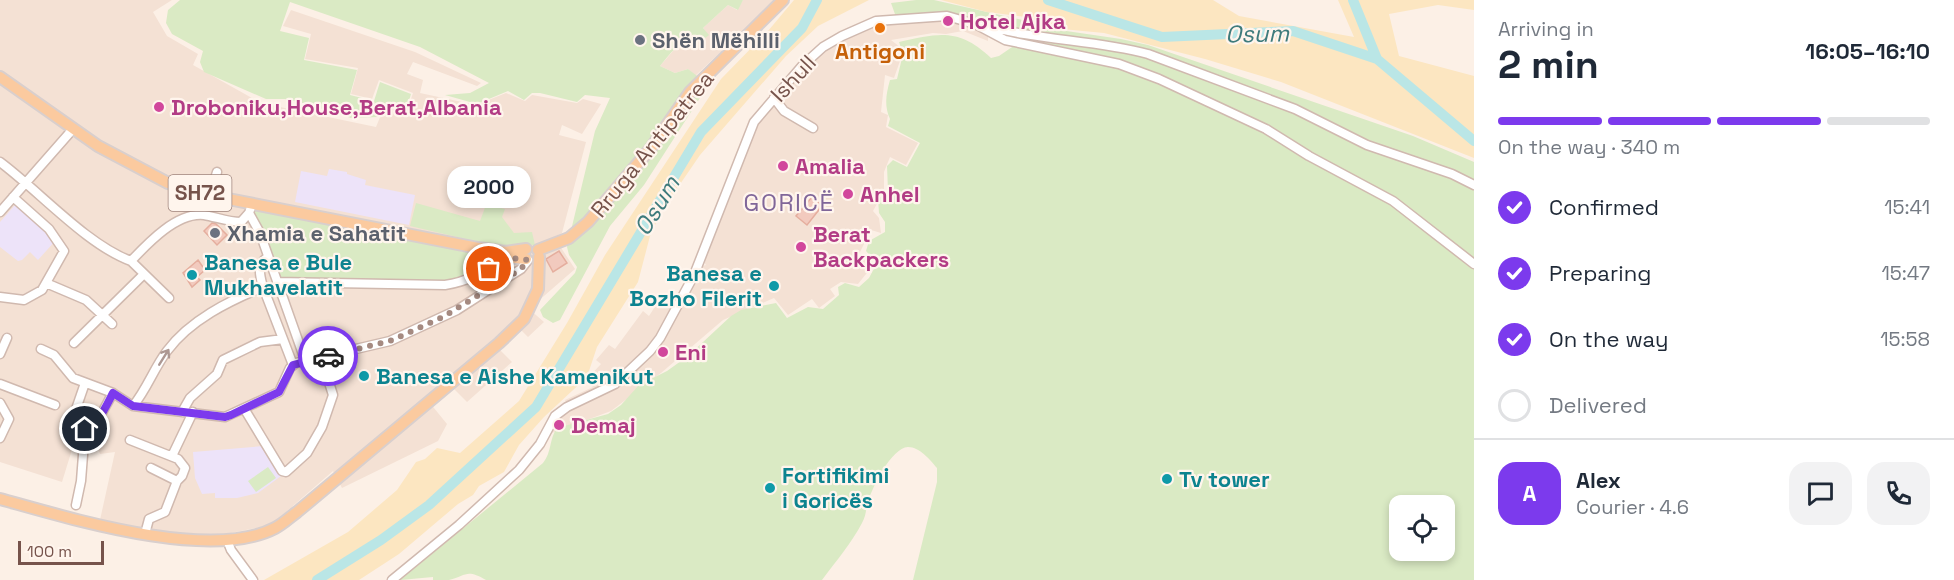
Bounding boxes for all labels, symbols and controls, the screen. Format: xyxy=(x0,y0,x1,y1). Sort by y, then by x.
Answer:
place label: Hotel Ajka xyxy=(960,7,1066,35)
marker: Hotel Ajka xyxy=(941,14,955,28)
text: Arriving in xyxy=(1498,16,1594,42)
water label: Osum xyxy=(1225,17,1291,50)
marker: Antigoni xyxy=(873,21,887,35)
place label: Shën Mëhilli xyxy=(652,26,780,54)
marker: Shën Mëhilli xyxy=(633,33,647,47)
place label: Antigoni xyxy=(835,37,925,65)
text: 16:05–16:10 xyxy=(1805,37,1930,65)
text: 2 min xyxy=(1498,40,1599,89)
street label: Ishull xyxy=(764,49,822,107)
street label: Rruga Antipatrea xyxy=(584,65,720,223)
place label: Droboniku,House,Berat,Albania xyxy=(171,93,502,121)
marker: Droboniku,House,Berat,Albania xyxy=(152,100,166,114)
text: On the way · 340 m xyxy=(1498,134,1680,160)
place label: Amalia xyxy=(795,152,865,180)
marker: Amalia xyxy=(776,159,790,173)
callout: 2000 xyxy=(447,167,531,209)
water label: Osum xyxy=(627,169,687,241)
text: 2000 xyxy=(464,174,514,200)
road number: SH72 xyxy=(168,175,232,211)
place label: Anhel xyxy=(860,180,920,208)
district label: GORICË xyxy=(744,187,834,218)
marker: Anhel xyxy=(841,187,855,201)
icon: check xyxy=(1498,191,1531,224)
text: Confirmed xyxy=(1549,193,1659,221)
text: 15:41 xyxy=(1884,194,1930,220)
place label: Xhamia e Sahatit xyxy=(227,219,406,247)
place label: Berat Backpackers xyxy=(813,220,949,273)
marker: Xhamia e Sahatit xyxy=(208,226,222,240)
marker: Berat Backpackers xyxy=(794,240,808,254)
pin xyxy=(463,243,514,294)
place label: Banesa e Bule Mukhavelatit xyxy=(204,248,352,301)
icon: bag xyxy=(472,252,505,285)
icon: check xyxy=(1498,257,1531,290)
place label: Banesa e Bozho Filerit xyxy=(629,259,762,312)
text: Preparing xyxy=(1549,259,1651,287)
text: 15:47 xyxy=(1881,260,1930,286)
marker: Banesa e Bule Mukhavelatit xyxy=(185,268,199,282)
marker: Banesa e Bozho Filerit xyxy=(767,279,781,293)
icon: check xyxy=(1498,323,1531,356)
text: On the way xyxy=(1549,325,1668,353)
courier xyxy=(298,326,358,386)
text: 15:58 xyxy=(1880,326,1930,352)
place label: Eni xyxy=(675,338,707,366)
icon: car xyxy=(312,340,345,373)
marker: Eni xyxy=(656,345,670,359)
one-way arrow xyxy=(158,349,170,365)
place label: Banesa e Aishe Kamenikut xyxy=(376,362,654,390)
marker: Banesa e Aishe Kamenikut xyxy=(357,369,371,383)
text: Delivered xyxy=(1549,391,1647,419)
pin xyxy=(59,403,110,454)
place label: Demaj xyxy=(571,411,636,439)
icon: home xyxy=(68,412,101,445)
marker: Demaj xyxy=(552,418,566,432)
place label: Fortifikimi i Goricës xyxy=(782,461,889,514)
button: chat xyxy=(1789,462,1852,525)
button: phone xyxy=(1867,462,1930,525)
place label: Tv tower xyxy=(1179,465,1270,493)
text: Alex xyxy=(1576,466,1621,494)
marker: Tv tower xyxy=(1160,472,1174,486)
text: A xyxy=(1523,479,1536,507)
marker: Fortifikimi i Goricës xyxy=(763,481,777,495)
text: Courier · 4.6 xyxy=(1576,494,1689,520)
map controls xyxy=(1389,495,1455,561)
button: locate xyxy=(1389,495,1455,561)
scale bar xyxy=(18,538,104,566)
text: 100 m xyxy=(27,541,72,562)

